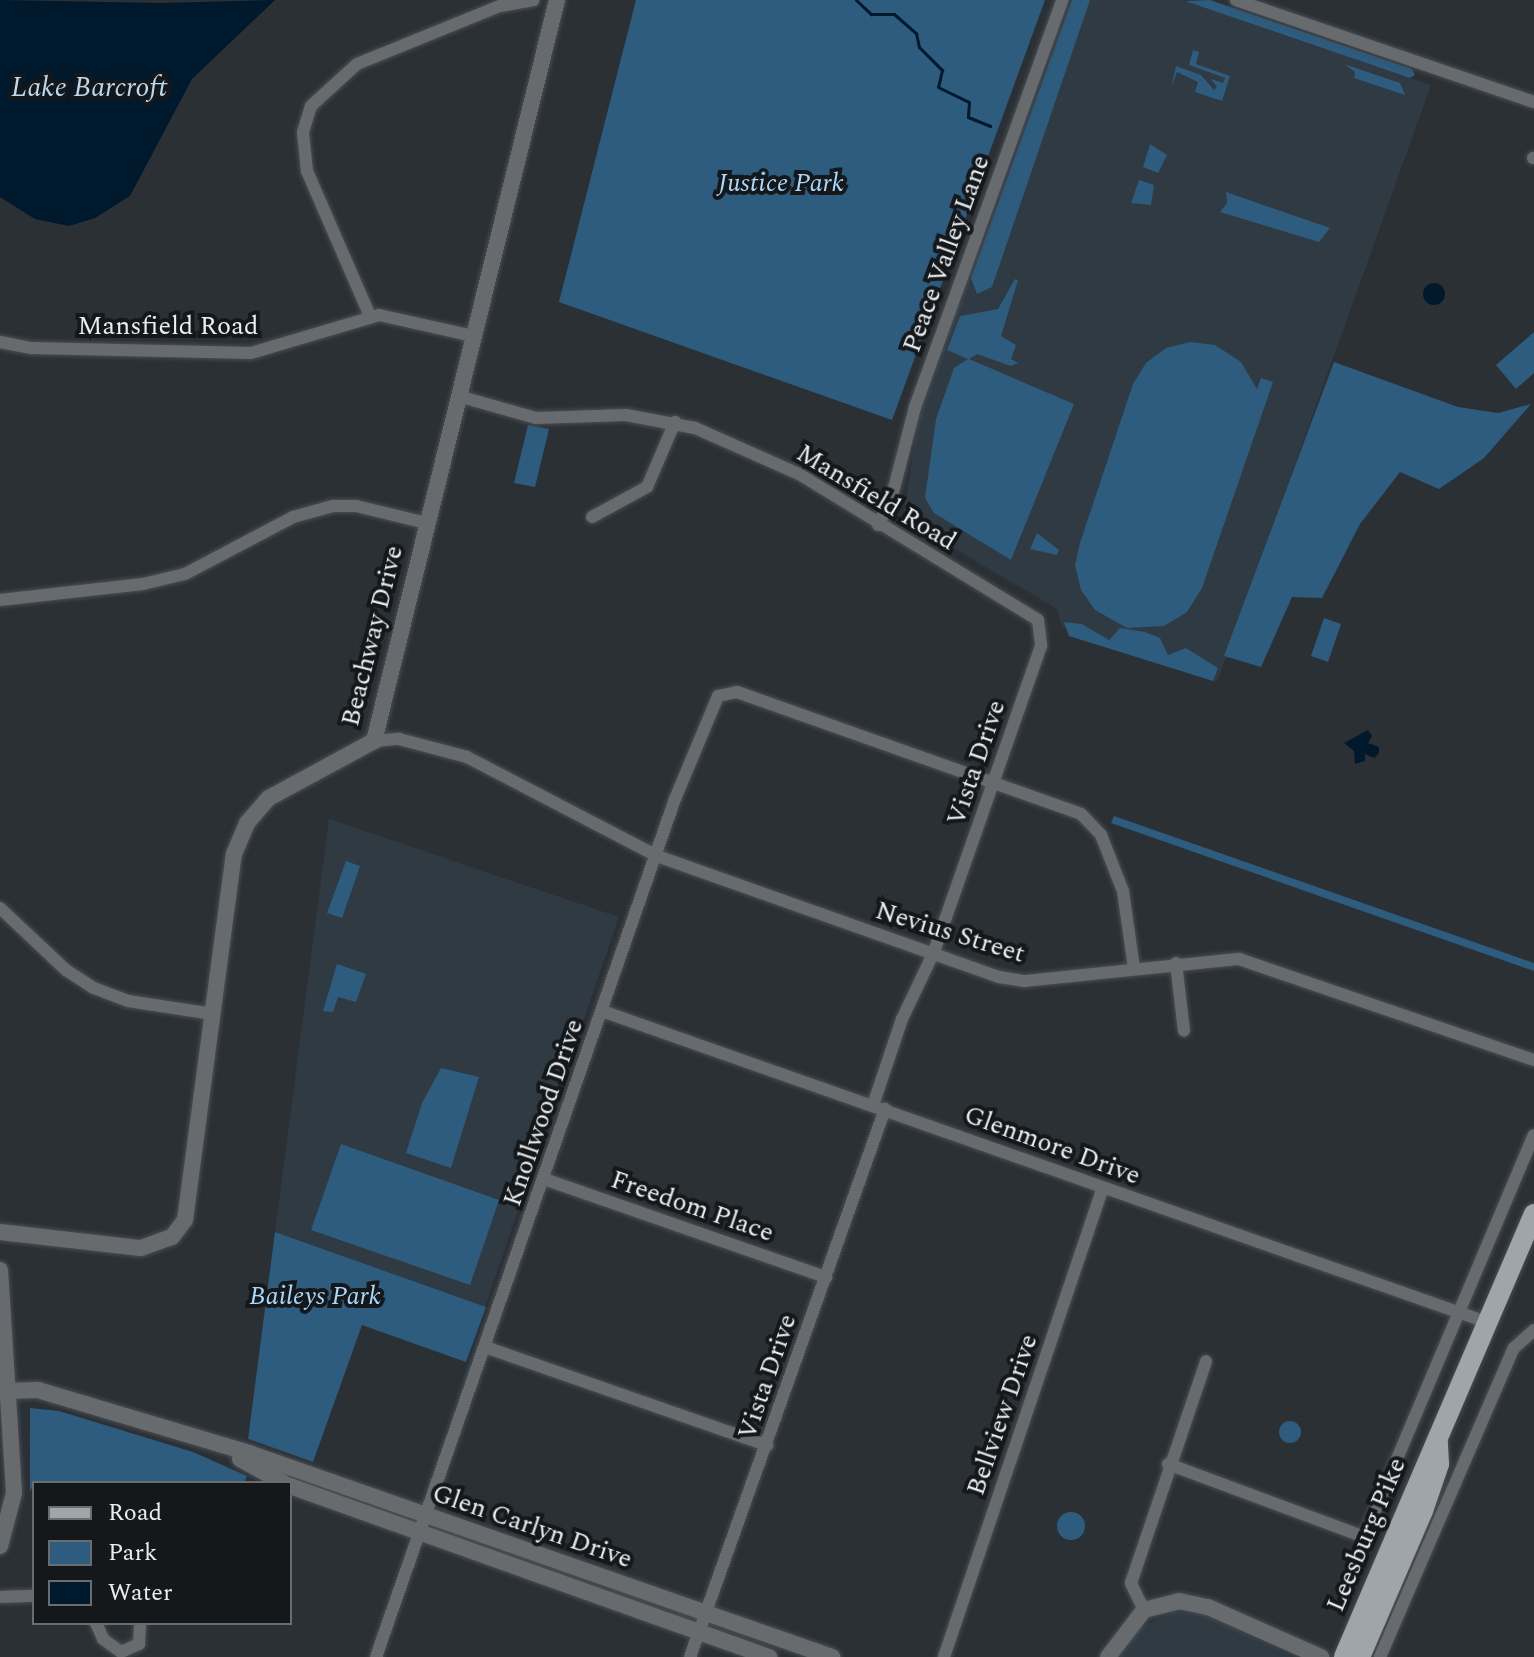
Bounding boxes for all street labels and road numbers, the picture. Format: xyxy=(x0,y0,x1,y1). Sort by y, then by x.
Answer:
street label: Peace Valley Lane xyxy=(897,151,997,357)
street label: Mansfield Road xyxy=(78,311,258,343)
street label: Mansfield Road xyxy=(790,438,962,558)
street label: Beachway Drive xyxy=(335,543,411,729)
street label: Vista Drive xyxy=(941,696,1013,830)
street label: Nevius Street xyxy=(872,895,1028,971)
street label: Knollwood Drive xyxy=(497,1015,591,1211)
street label: Glenmore Drive xyxy=(960,1100,1144,1192)
street label: Freedom Place xyxy=(607,1165,777,1249)
street label: Vista Drive xyxy=(732,1310,804,1444)
street label: Bellview Drive xyxy=(961,1330,1045,1500)
street label: Leesburg Pike xyxy=(1321,1453,1413,1617)
street label: Glen Carlyn Drive xyxy=(428,1478,636,1576)

